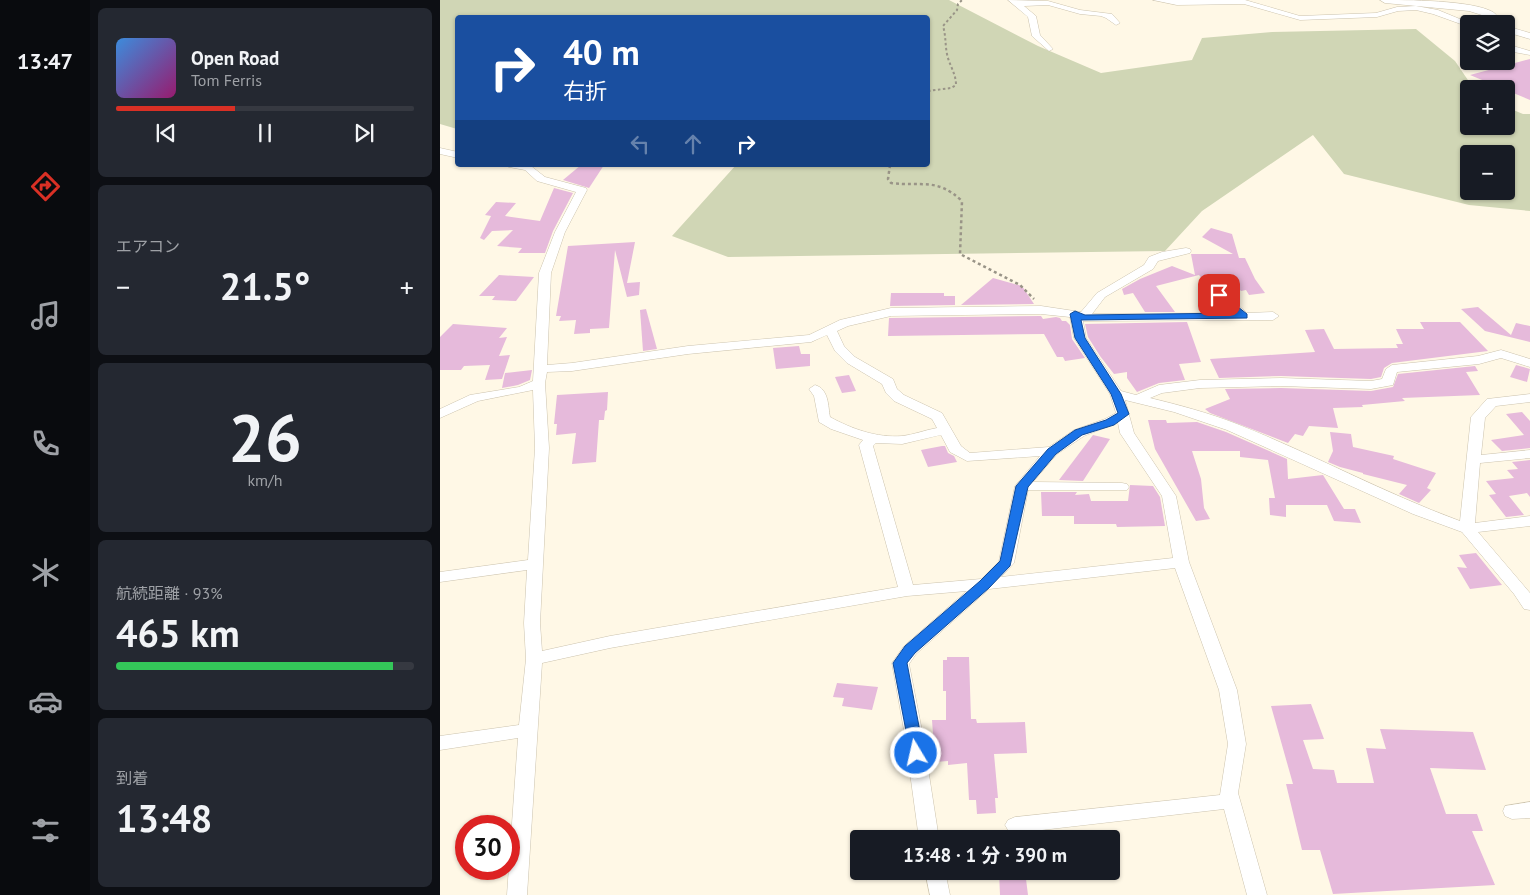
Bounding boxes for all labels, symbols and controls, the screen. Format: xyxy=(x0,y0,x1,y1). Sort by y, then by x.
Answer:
map controls xyxy=(1460,15,1515,200)
button: layers xyxy=(1460,15,1515,70)
text: 40 m xyxy=(563,29,640,75)
icon: right xyxy=(480,35,545,100)
text: Open Road xyxy=(191,46,279,70)
text: 13:47 xyxy=(17,47,73,75)
text: Tom Ferris xyxy=(191,70,262,90)
text: 右折 xyxy=(563,77,607,105)
button: + xyxy=(1460,80,1515,135)
icon: previous xyxy=(152,119,180,147)
icon: pause xyxy=(251,119,279,147)
icon: next xyxy=(350,119,378,147)
icon: left xyxy=(626,130,654,158)
icon: ahead xyxy=(679,130,707,158)
icon: right xyxy=(732,130,760,158)
button: − xyxy=(1460,145,1515,200)
icon: directions xyxy=(28,169,63,204)
text: エアコン xyxy=(116,236,180,256)
text: 21.5° xyxy=(220,261,310,310)
text: − xyxy=(116,268,130,305)
text: + xyxy=(400,268,414,305)
pin xyxy=(1198,274,1240,316)
icon: arrive xyxy=(1205,281,1233,309)
icon: music xyxy=(28,298,63,333)
text: 26 xyxy=(228,395,302,479)
icon: phone xyxy=(28,426,63,461)
text: km/h xyxy=(247,470,283,490)
icon: climate xyxy=(28,555,63,590)
text: 航続距離 · 93% xyxy=(116,583,223,603)
text: 465 km xyxy=(116,608,240,657)
icon: car xyxy=(28,684,63,719)
position arrow xyxy=(889,726,941,778)
text: 到着 xyxy=(116,768,148,788)
text: 13:48 xyxy=(116,793,212,842)
icon: filters xyxy=(28,813,63,848)
speed limit sign: 30 xyxy=(455,815,520,880)
text: 13:48 · 1 分 · 390 m xyxy=(903,843,1067,867)

